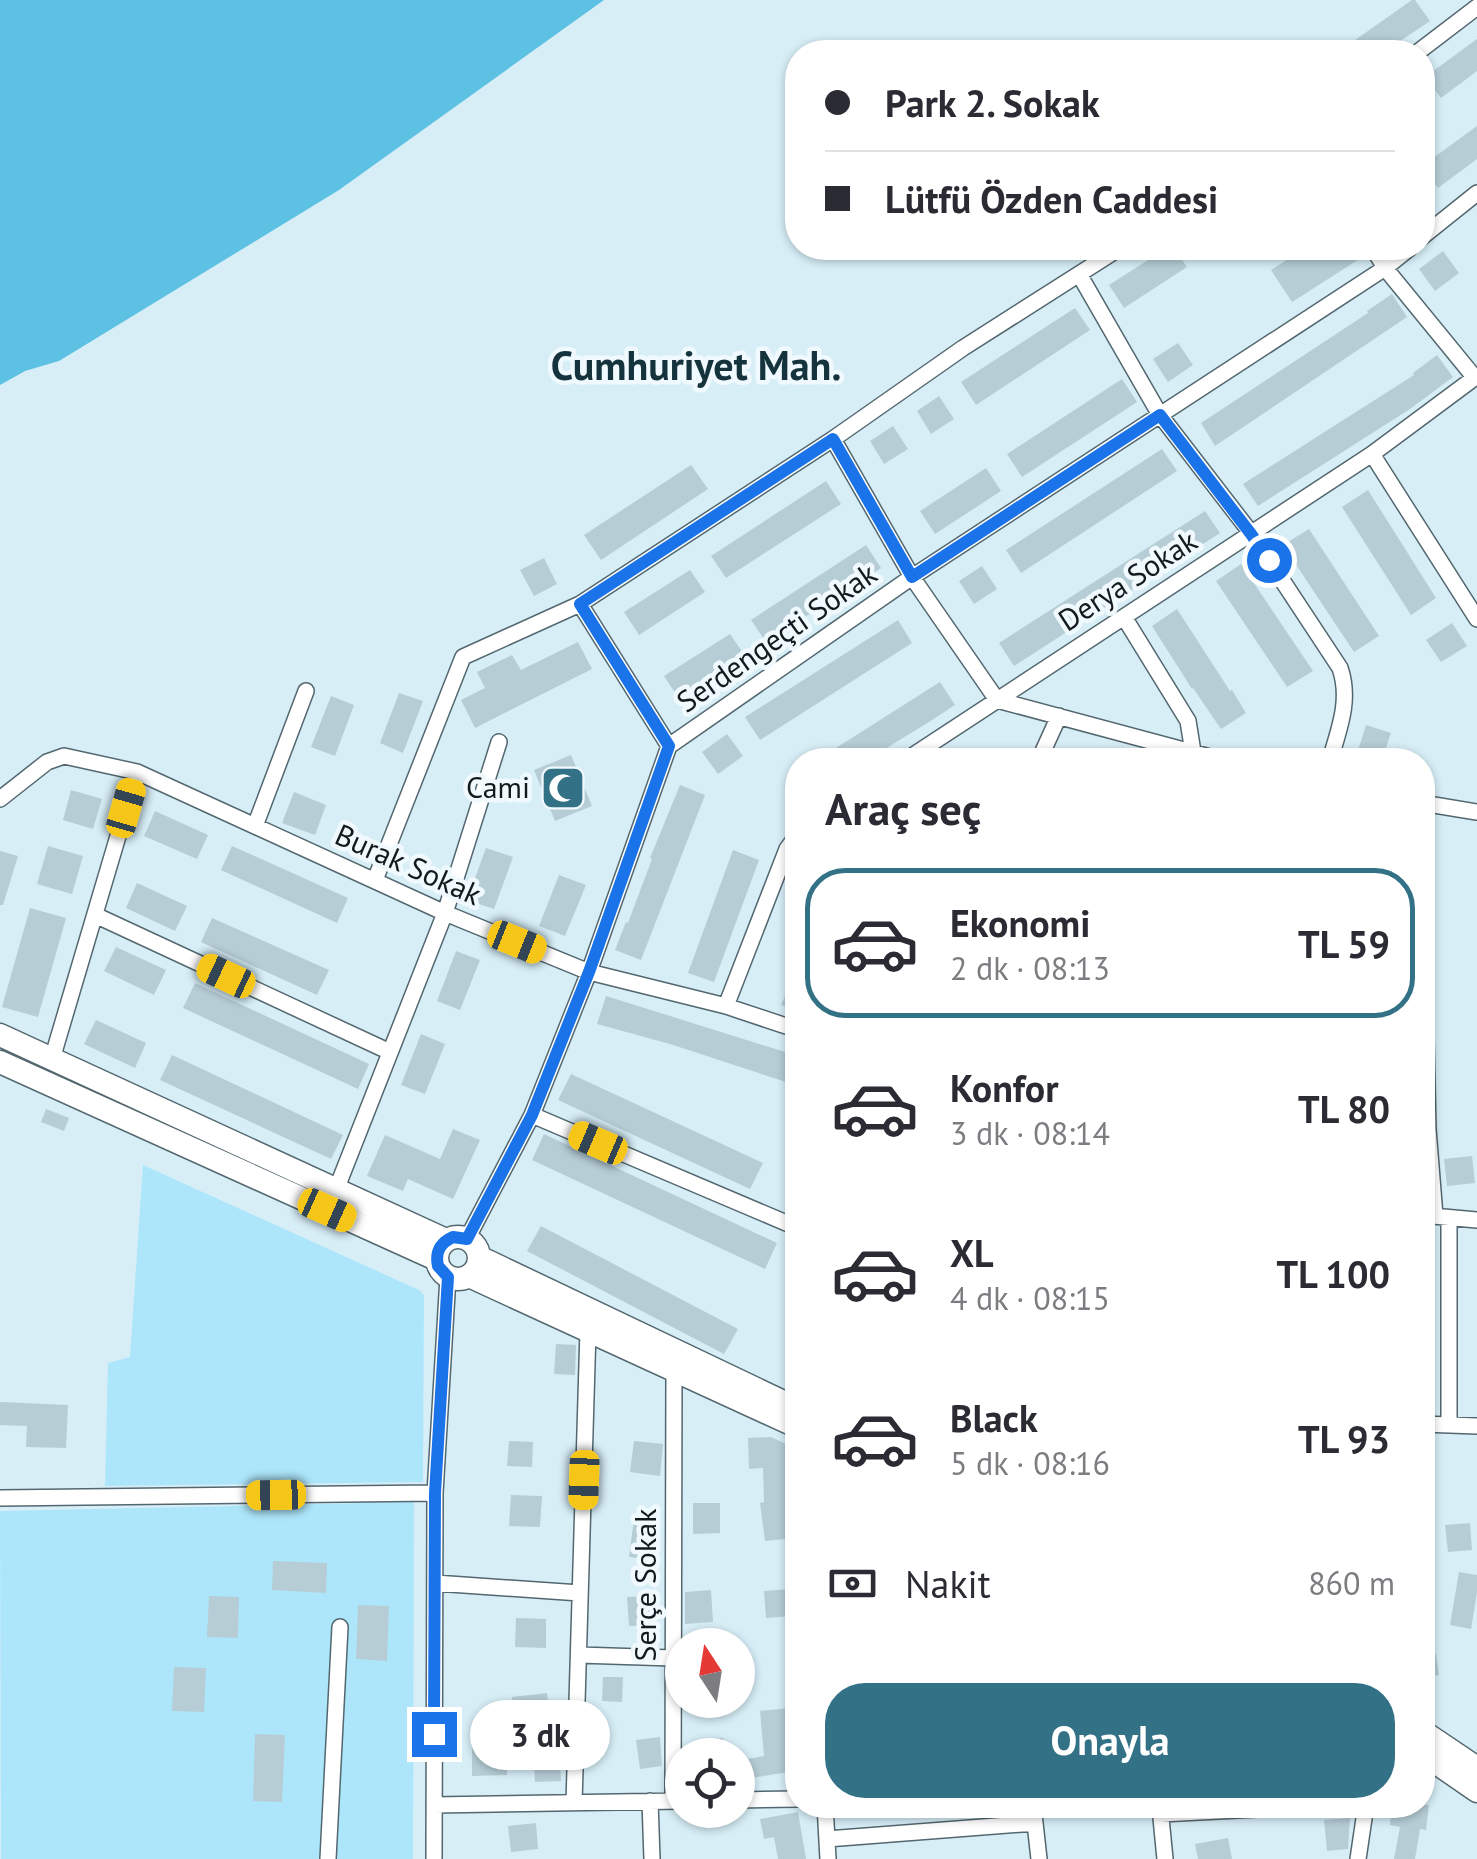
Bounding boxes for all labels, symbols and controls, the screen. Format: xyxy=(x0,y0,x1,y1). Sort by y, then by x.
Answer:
text: Park 2. Sokak xyxy=(885,78,1100,127)
text: Lütfü Özden Caddesi xyxy=(885,174,1218,223)
district label: Cumhuriyet Mah. xyxy=(551,339,841,391)
street label: Derya Sokak xyxy=(1050,520,1204,639)
route start xyxy=(1247,538,1292,583)
street label: Serdengeçti Sokak xyxy=(668,553,884,720)
mosque icon: Cami xyxy=(540,765,586,811)
place label: Cami xyxy=(466,767,530,806)
car xyxy=(103,775,149,841)
text: Araç seç xyxy=(825,779,981,837)
street label: Burak Sokak xyxy=(329,814,488,913)
icon: car xyxy=(830,898,920,988)
text: Ekonomi xyxy=(950,898,1090,947)
car xyxy=(484,917,550,967)
text: TL 59 xyxy=(1298,919,1390,968)
text: 2 dk · 08:13 xyxy=(950,947,1110,989)
car xyxy=(192,950,260,1002)
icon: car xyxy=(830,1063,920,1153)
text: Konfor xyxy=(950,1063,1059,1112)
text: TL 80 xyxy=(1298,1084,1390,1133)
text: 3 dk · 08:14 xyxy=(950,1112,1110,1154)
car xyxy=(565,1117,631,1169)
car xyxy=(293,1184,361,1236)
icon: car xyxy=(830,1228,920,1318)
text: XL xyxy=(950,1228,994,1277)
text: TL 100 xyxy=(1277,1249,1390,1298)
text: 4 dk · 08:15 xyxy=(950,1277,1110,1319)
icon: car xyxy=(830,1393,920,1483)
text: Black xyxy=(950,1393,1038,1442)
text: TL 93 xyxy=(1298,1414,1390,1463)
text: 5 dk · 08:16 xyxy=(950,1442,1110,1484)
car xyxy=(568,1449,600,1511)
car xyxy=(246,1479,306,1511)
street label: Serçe Sokak xyxy=(625,1508,664,1662)
icon: cash xyxy=(825,1556,880,1611)
text: Nakit xyxy=(905,1559,991,1608)
text: 860 m xyxy=(1308,1562,1395,1604)
north arrow xyxy=(665,1628,755,1718)
map controls xyxy=(665,1628,755,1828)
button: Onayla xyxy=(825,1683,1395,1798)
callout: 3 dk xyxy=(469,1699,609,1769)
route end xyxy=(412,1712,457,1757)
text: 3 dk xyxy=(510,1714,570,1756)
button: locate xyxy=(665,1738,755,1828)

